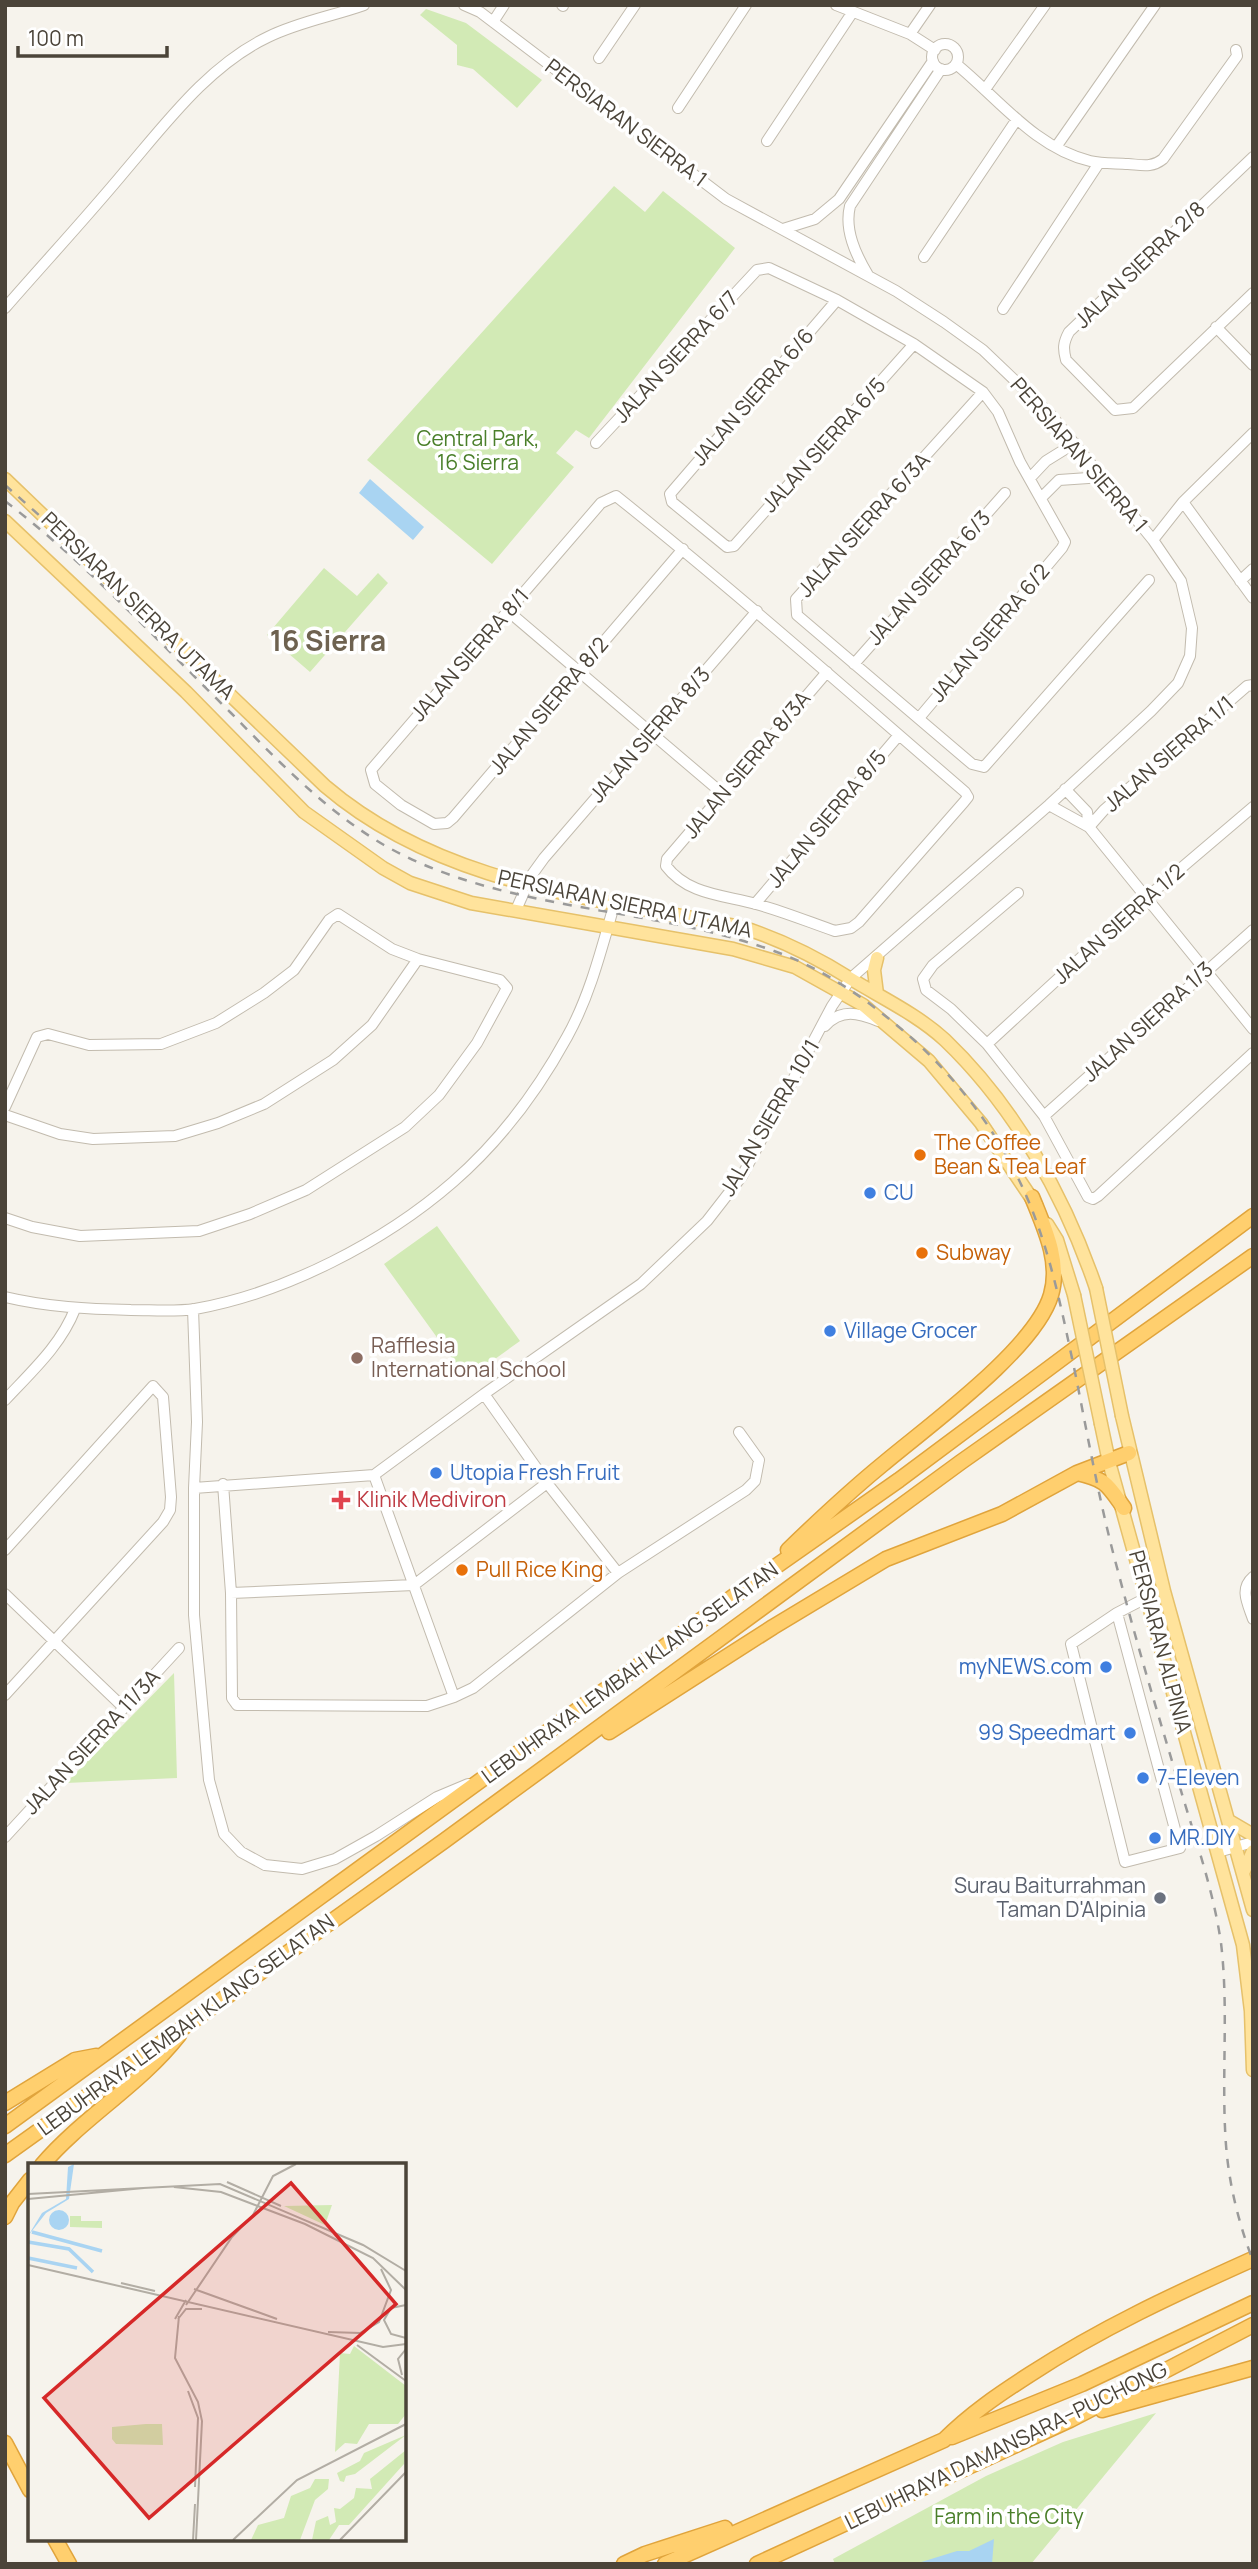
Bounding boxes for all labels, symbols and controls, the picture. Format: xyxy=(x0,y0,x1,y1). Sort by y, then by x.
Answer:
scale bar xyxy=(18,14,166,58)
text: 100 m xyxy=(28,24,84,52)
street label: PERSIARAN SIERRA 1 xyxy=(540,52,713,192)
street label: JALAN SIERRA 2/8 xyxy=(1068,195,1211,334)
street label: JALAN SIERRA 6/7 xyxy=(607,284,744,428)
street label: JALAN SIERRA 6/6 xyxy=(685,322,820,471)
street label: JALAN SIERRA 6/5 xyxy=(755,371,891,518)
street label: PERSIARAN SIERRA 1 xyxy=(1005,371,1155,538)
park label: Central Park, 16 Sierra xyxy=(416,424,540,476)
street label: JALAN SIERRA 6/3A xyxy=(793,448,935,602)
street label: PERSIARAN SIERRA UTAMA xyxy=(36,505,242,705)
street label: JALAN SIERRA 6/3 xyxy=(862,506,996,650)
street label: JALAN SIERRA 6/2 xyxy=(923,557,1055,707)
street label: JALAN SIERRA 8/1 xyxy=(404,582,535,727)
district label: 16 Sierra xyxy=(270,621,386,659)
street label: JALAN SIERRA 8/2 xyxy=(482,631,614,780)
street label: JALAN SIERRA 8/3 xyxy=(583,661,716,808)
street label: JALAN SIERRA 8/3A xyxy=(676,685,816,844)
street label: JALAN SIERRA 1/1 xyxy=(1097,689,1239,817)
street label: JALAN SIERRA 8/5 xyxy=(760,744,892,893)
street label: JALAN SIERRA 1/2 xyxy=(1047,857,1190,990)
street label: PERSIARAN SIERRA UTAMA xyxy=(496,862,755,944)
street label: JALAN SIERRA 1/3 xyxy=(1076,955,1219,1088)
street label: JALAN SIERRA 10/1 xyxy=(713,1034,825,1201)
place label: The Coffee Bean & Tea Leaf xyxy=(934,1128,1086,1180)
marker: The Coffee Bean & Tea Leaf xyxy=(912,1147,928,1163)
place label: CU xyxy=(884,1178,914,1206)
marker: CU xyxy=(862,1185,878,1201)
place label: Subway xyxy=(936,1238,1011,1266)
marker: Subway xyxy=(914,1245,930,1261)
place label: Village Grocer xyxy=(844,1316,978,1344)
marker: Village Grocer xyxy=(822,1323,838,1339)
place label: Rafflesia International School xyxy=(371,1331,566,1383)
marker: Rafflesia International School xyxy=(349,1350,365,1366)
place label: Utopia Fresh Fruit xyxy=(450,1458,620,1486)
marker: Utopia Fresh Fruit xyxy=(428,1465,444,1481)
place label: Klinik Mediviron xyxy=(357,1485,506,1513)
marker: Klinik Mediviron xyxy=(331,1490,351,1510)
street label: PERSIARAN ALPINIA xyxy=(1123,1547,1199,1736)
place label: Pull Rice King xyxy=(476,1555,603,1583)
street label: LEBUHRAYA LEMBAH KLANG SELATAN xyxy=(476,1555,783,1789)
marker: Pull Rice King xyxy=(454,1562,470,1578)
place label: myNEWS.com xyxy=(959,1652,1092,1680)
marker: myNEWS.com xyxy=(1098,1659,1114,1675)
street label: JALAN SIERRA 11/3A xyxy=(17,1663,166,1820)
place label: 99 Speedmart xyxy=(978,1718,1116,1746)
marker: 99 Speedmart xyxy=(1122,1725,1138,1741)
place label: 7-Eleven xyxy=(1157,1763,1240,1791)
marker: 7-Eleven xyxy=(1135,1770,1151,1786)
place label: MR.DIY xyxy=(1169,1823,1235,1851)
marker: MR.DIY xyxy=(1147,1830,1163,1846)
place label: Surau Baiturrahman Taman D'Alpinia xyxy=(954,1871,1146,1923)
marker: Surau Baiturrahman Taman D'Alpinia xyxy=(1152,1890,1168,1906)
street label: LEBUHRAYA LEMBAH KLANG SELATAN xyxy=(32,1907,339,2141)
inset map xyxy=(28,2163,406,2541)
street label: LEBUHRAYA DAMANSARA–PUCHONG xyxy=(840,2355,1172,2536)
park label: Farm in the City xyxy=(934,2502,1084,2530)

